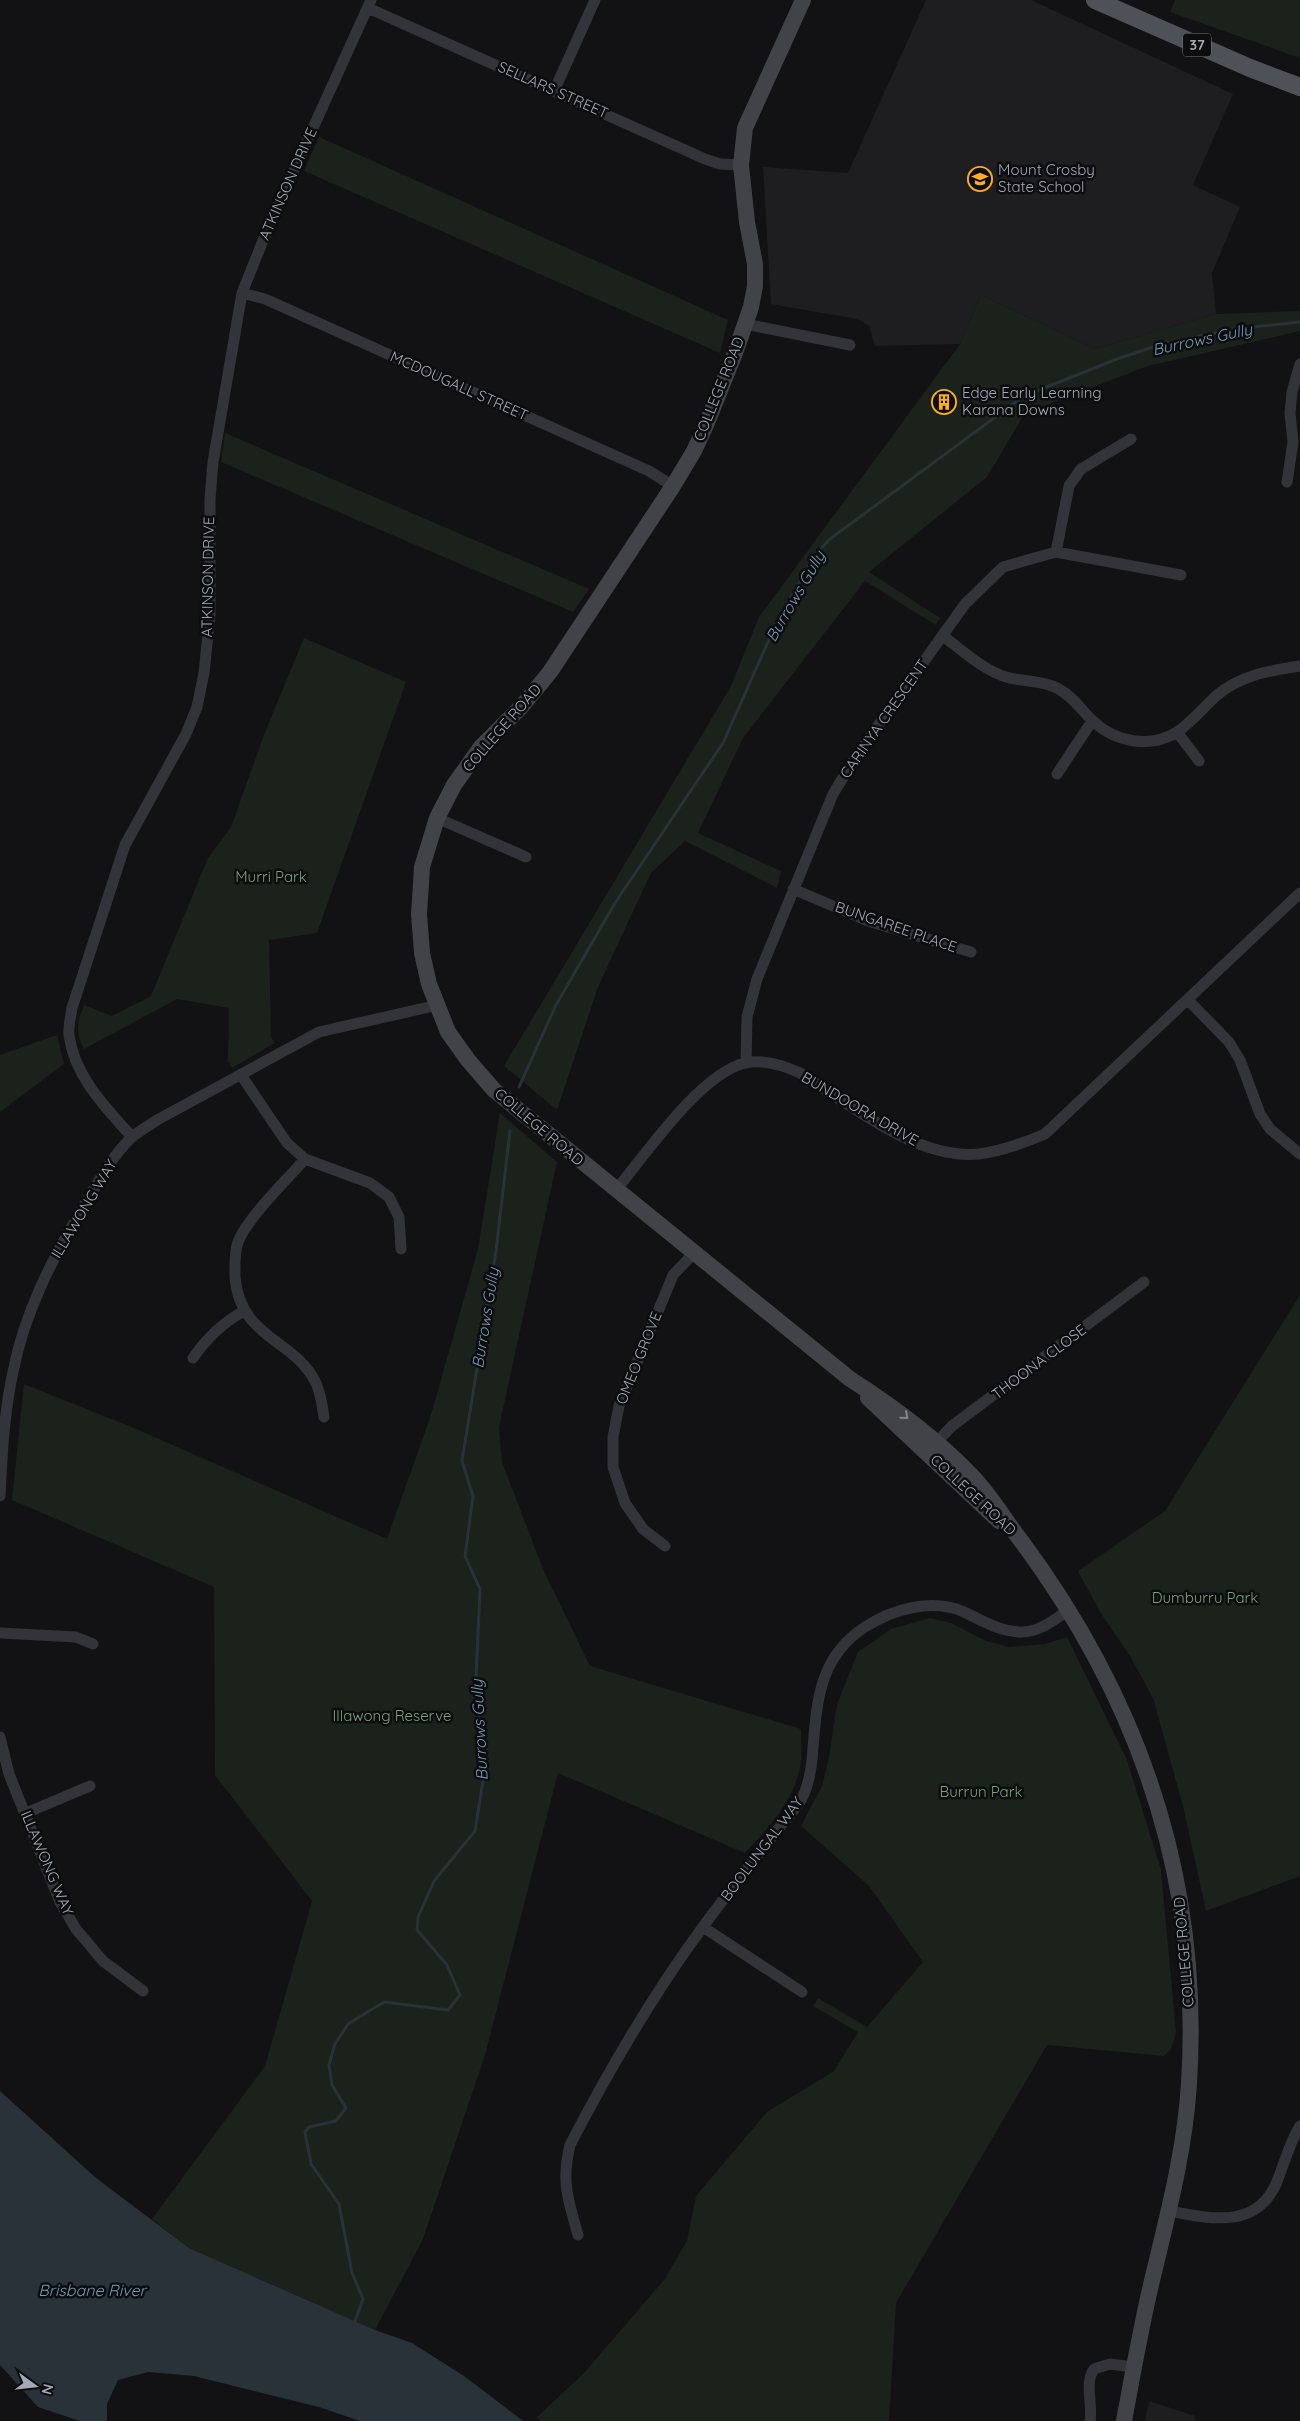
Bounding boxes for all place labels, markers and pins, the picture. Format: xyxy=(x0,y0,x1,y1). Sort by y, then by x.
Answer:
place label: Mount Crosby State School xyxy=(998,160,1095,196)
school or university icon: Mount Crosby State School xyxy=(967,166,993,192)
place label: Edge Early Learning Karana Downs xyxy=(962,383,1102,419)
building icon: Edge Early Learning Karana Downs xyxy=(931,389,957,415)

